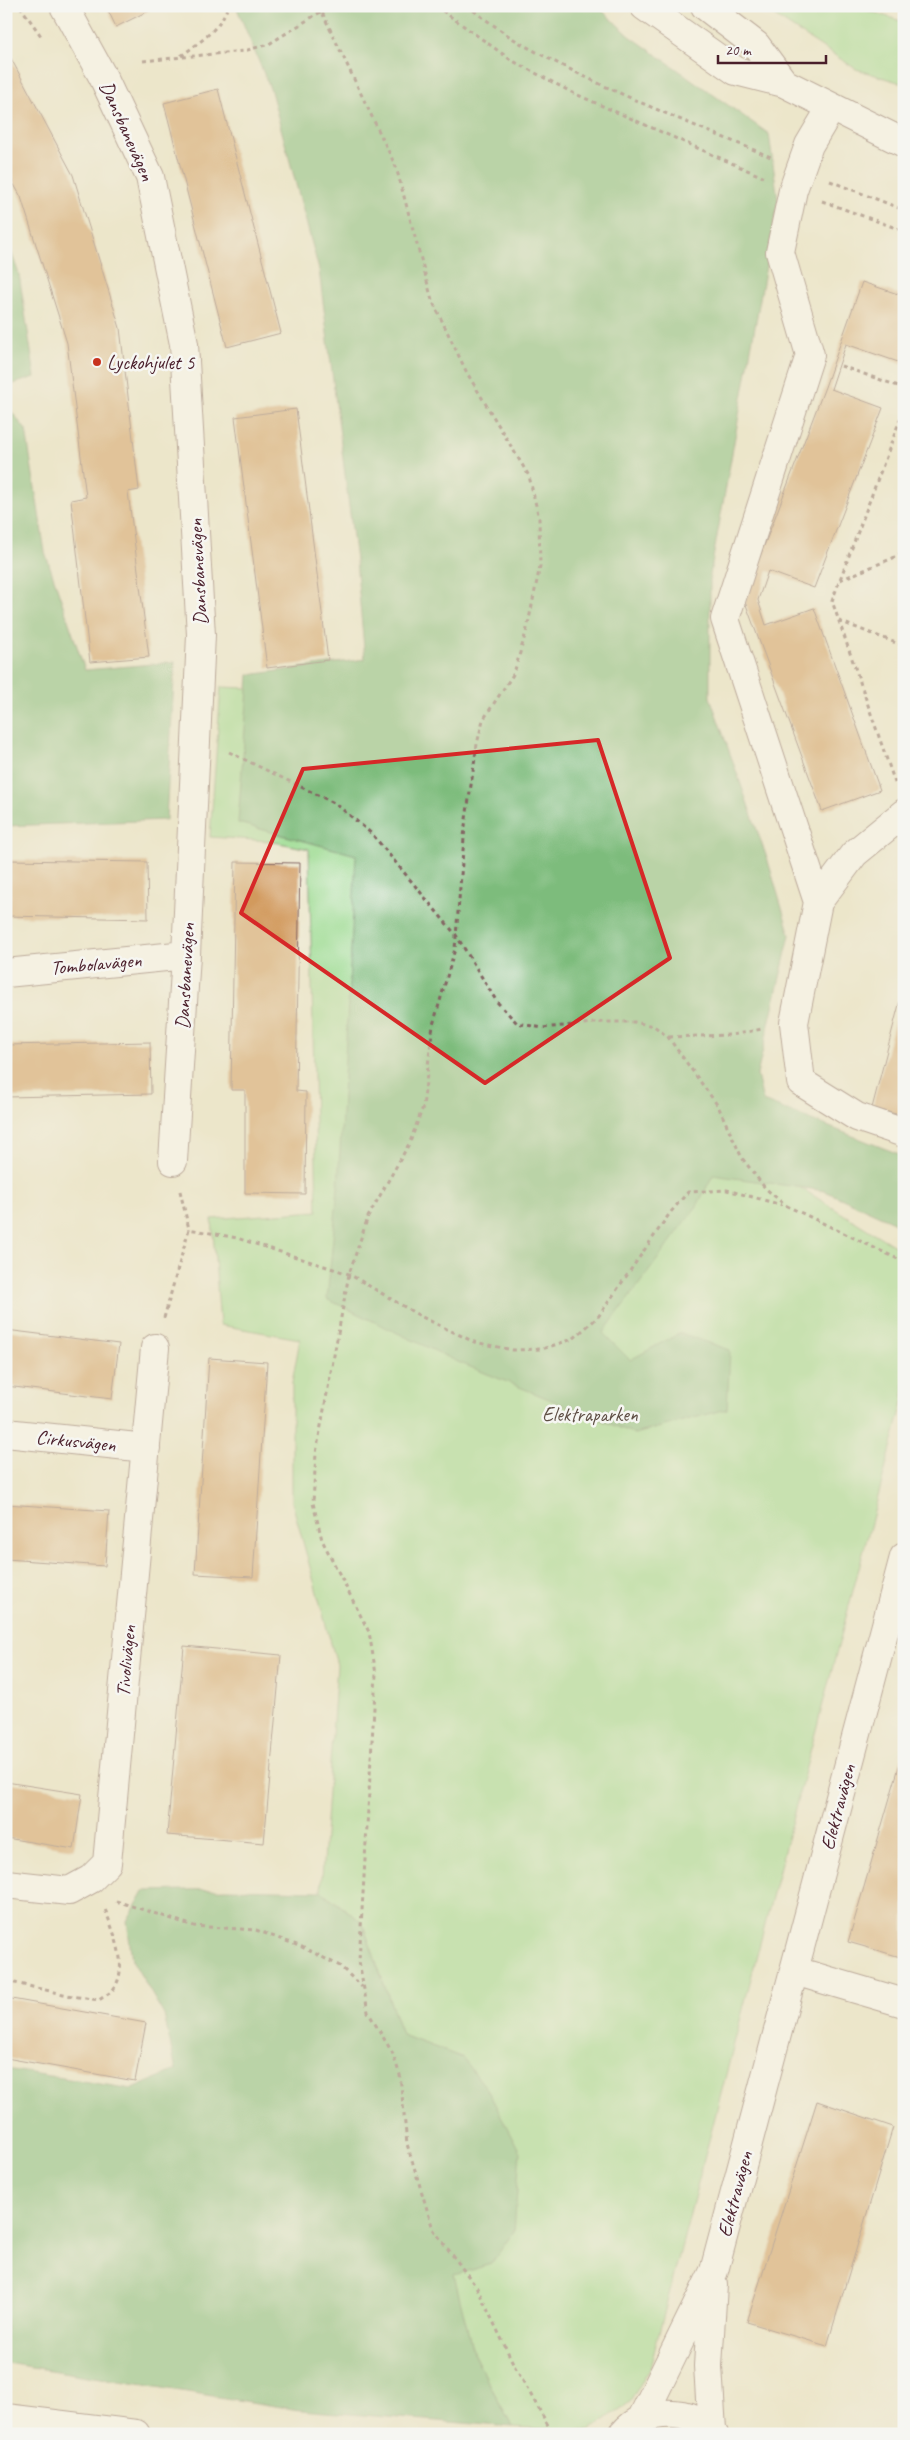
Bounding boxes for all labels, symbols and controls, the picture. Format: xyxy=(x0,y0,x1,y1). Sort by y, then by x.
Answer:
scale bar xyxy=(718,32,825,64)
text: 20 m xyxy=(725,41,752,60)
street label: Dansbanevägen xyxy=(94,77,160,186)
place label: Lyckohjulet 5 xyxy=(107,350,195,375)
marker: Lyckohjulet 5 xyxy=(91,356,103,368)
street label: Dansbanevägen xyxy=(183,517,213,626)
street label: Dansbanevägen xyxy=(170,921,200,1030)
street label: Tombolavägen xyxy=(50,947,143,980)
park label: Elektraparken xyxy=(542,1402,639,1427)
street label: Cirkusvägen xyxy=(35,1424,118,1458)
street label: Tivolivägen xyxy=(110,1623,142,1698)
street label: Elektravägen xyxy=(815,1761,862,1853)
street label: Elektravägen xyxy=(712,2148,759,2240)

